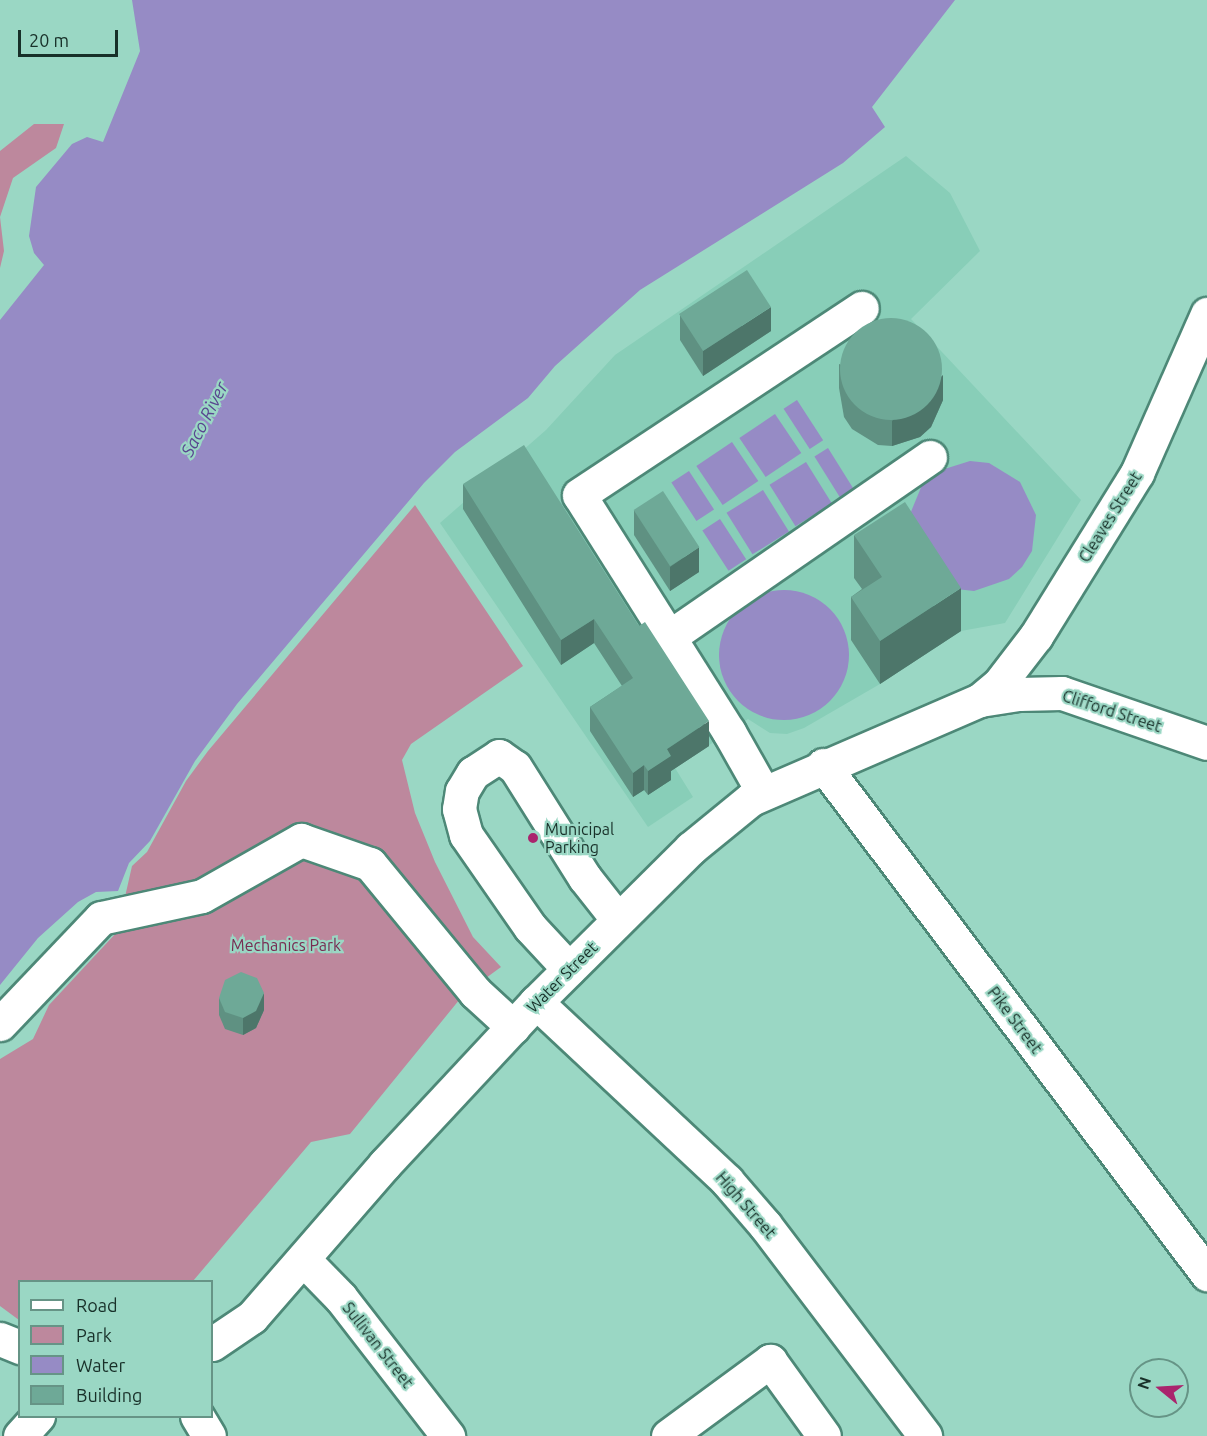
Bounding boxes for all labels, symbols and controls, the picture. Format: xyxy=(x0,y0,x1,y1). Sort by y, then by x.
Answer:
scale bar xyxy=(21,18,122,56)
text: 20 m xyxy=(29,30,69,50)
water label: Saco River xyxy=(176,378,232,460)
street label: Cleaves Street xyxy=(1075,468,1145,566)
street label: Clifford Street xyxy=(1060,686,1164,736)
place label: Municipal Parking xyxy=(545,819,614,857)
marker: Municipal Parking xyxy=(526,831,540,845)
park label: Mechanics Park xyxy=(231,935,341,955)
street label: Water Street xyxy=(523,938,601,1016)
street label: Pike Street xyxy=(984,983,1046,1057)
street label: High Street xyxy=(712,1168,780,1242)
legend xyxy=(18,1280,213,1418)
text: Road xyxy=(76,1295,118,1315)
street label: Sullivan Street xyxy=(339,1298,417,1392)
text: Park xyxy=(76,1325,112,1345)
text: Water xyxy=(76,1355,125,1375)
north arrow xyxy=(1129,1358,1189,1418)
text: N xyxy=(1133,1375,1154,1392)
text: Building xyxy=(76,1385,142,1405)

